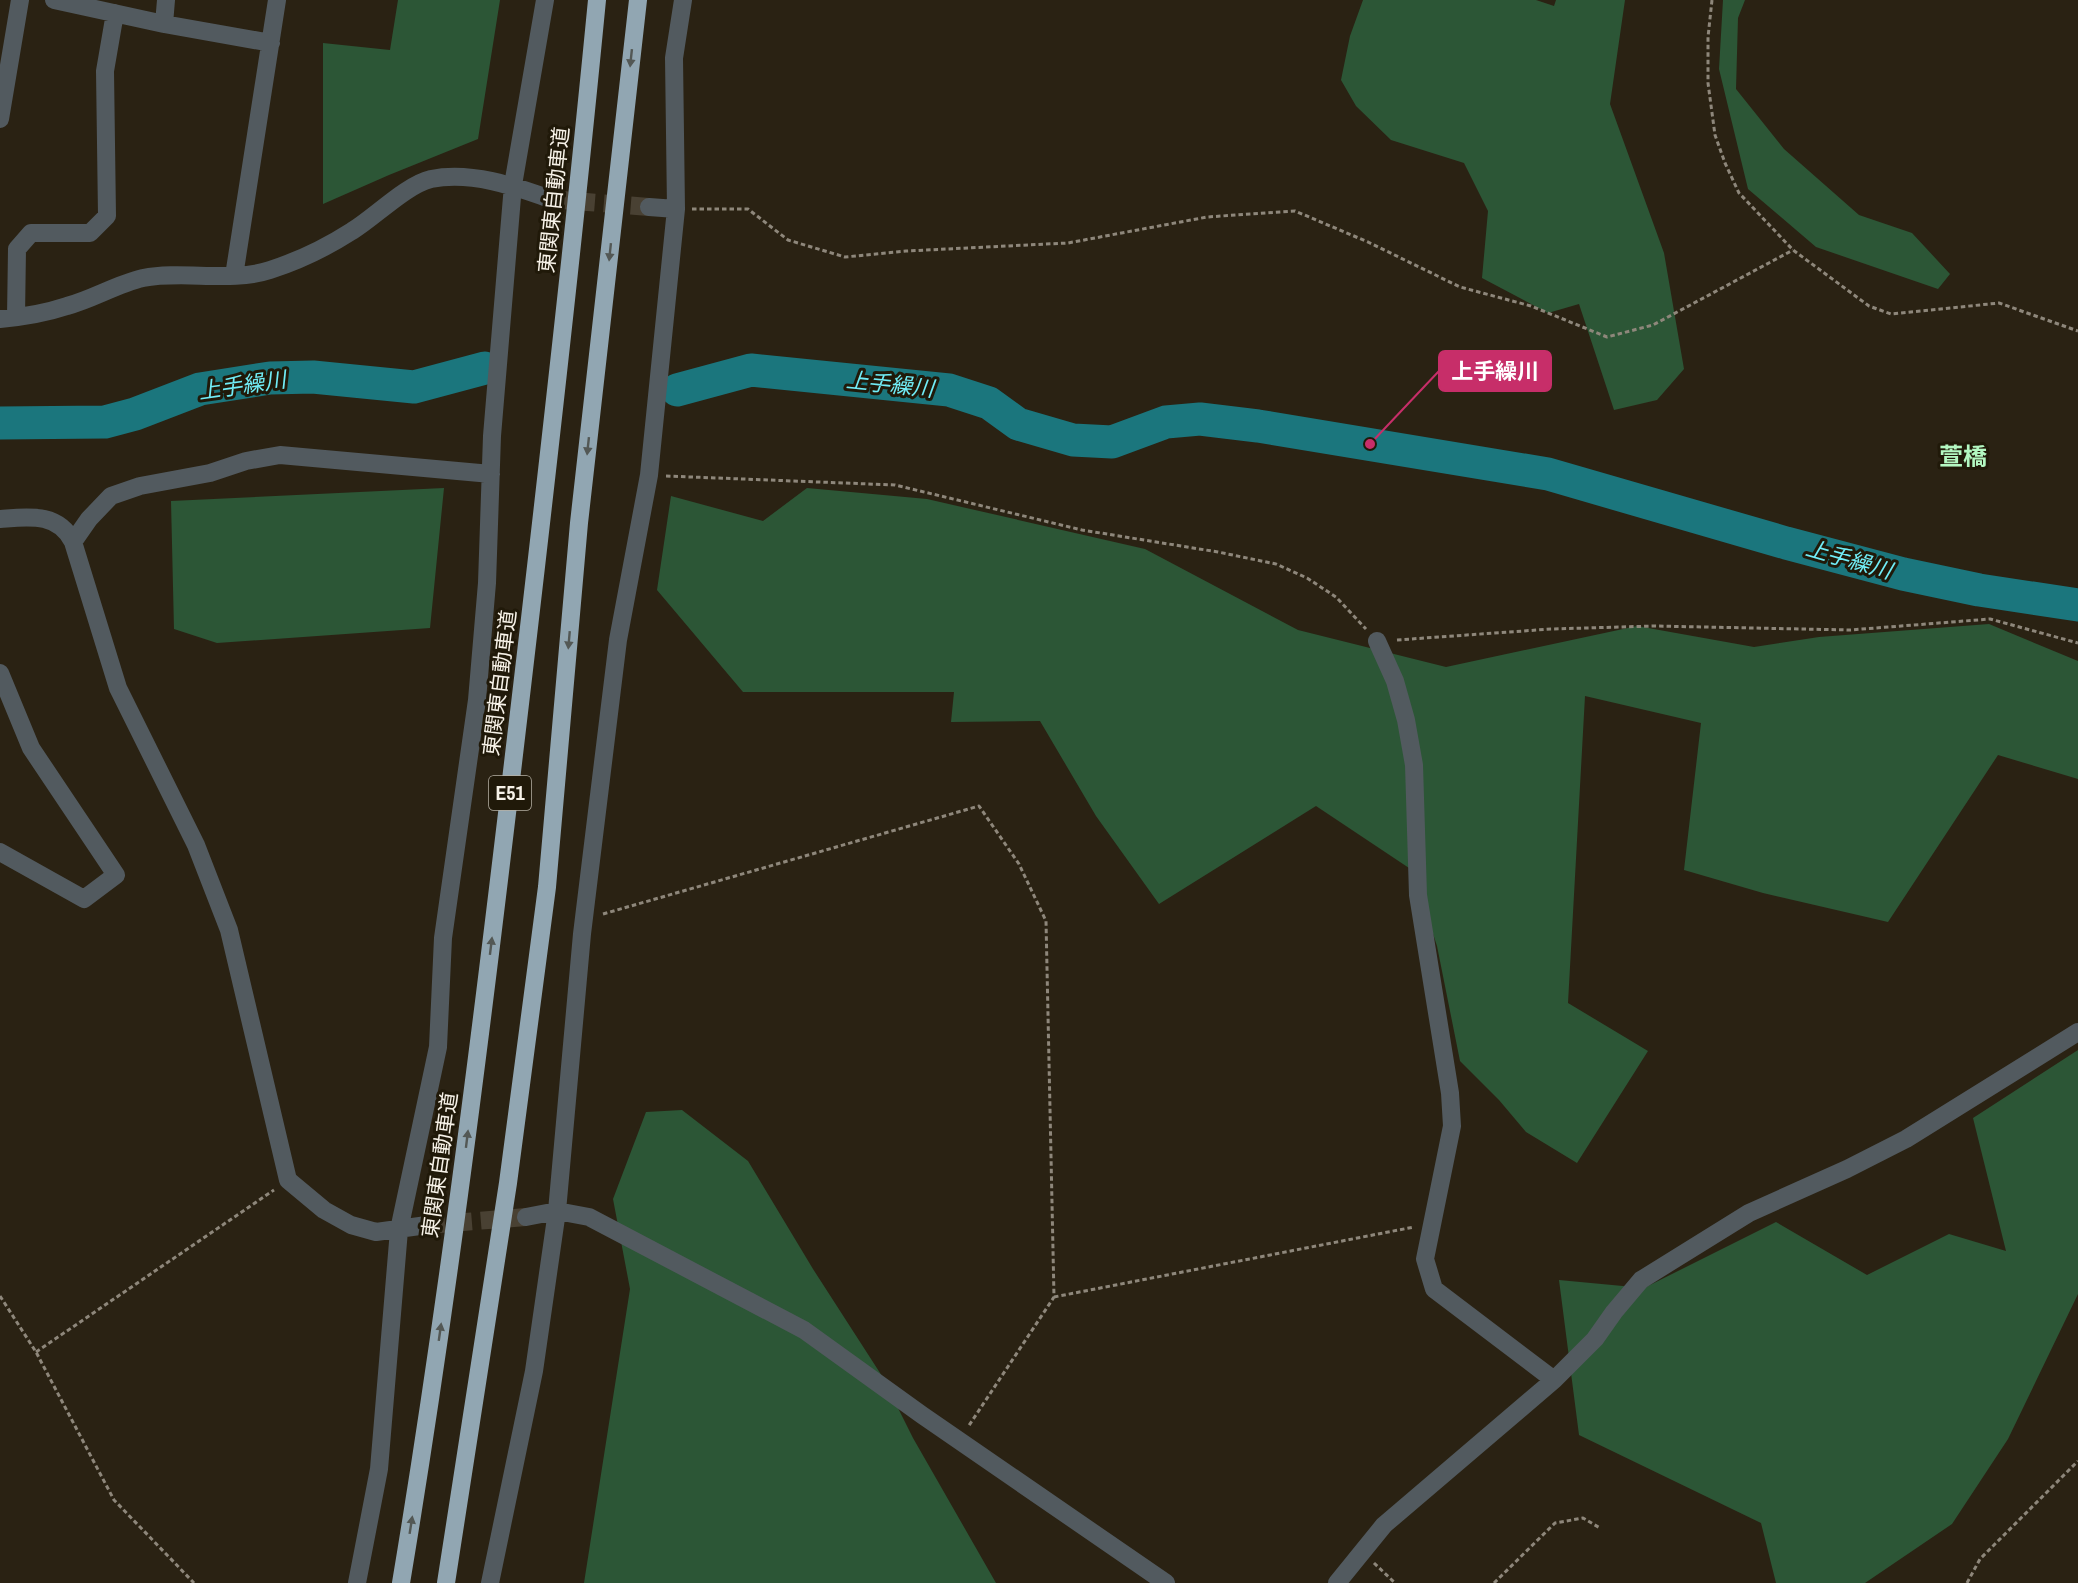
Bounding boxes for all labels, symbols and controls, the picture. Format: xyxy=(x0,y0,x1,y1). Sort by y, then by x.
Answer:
one-way arrow xyxy=(626,49,636,68)
street label: 東関東自動車道 xyxy=(531,125,576,275)
one-way arrow xyxy=(605,243,615,262)
callout: 上手繰川 xyxy=(1439,351,1551,391)
text: 上手繰川 xyxy=(1451,356,1539,386)
water label: 上手繰川 xyxy=(196,364,290,406)
water label: 上手繰川 xyxy=(845,364,937,404)
one-way arrow xyxy=(583,436,593,455)
district label: 萱橋 xyxy=(1939,440,1987,472)
water label: 上手繰川 xyxy=(1803,532,1897,586)
street label: 東関東自動車道 xyxy=(476,608,523,758)
one-way arrow xyxy=(564,630,574,649)
road number: E51 xyxy=(489,776,531,810)
one-way arrow xyxy=(486,936,496,955)
street label: 東関東自動車道 xyxy=(415,1090,464,1240)
one-way arrow xyxy=(462,1130,472,1149)
one-way arrow xyxy=(435,1323,444,1342)
one-way arrow xyxy=(407,1516,416,1535)

